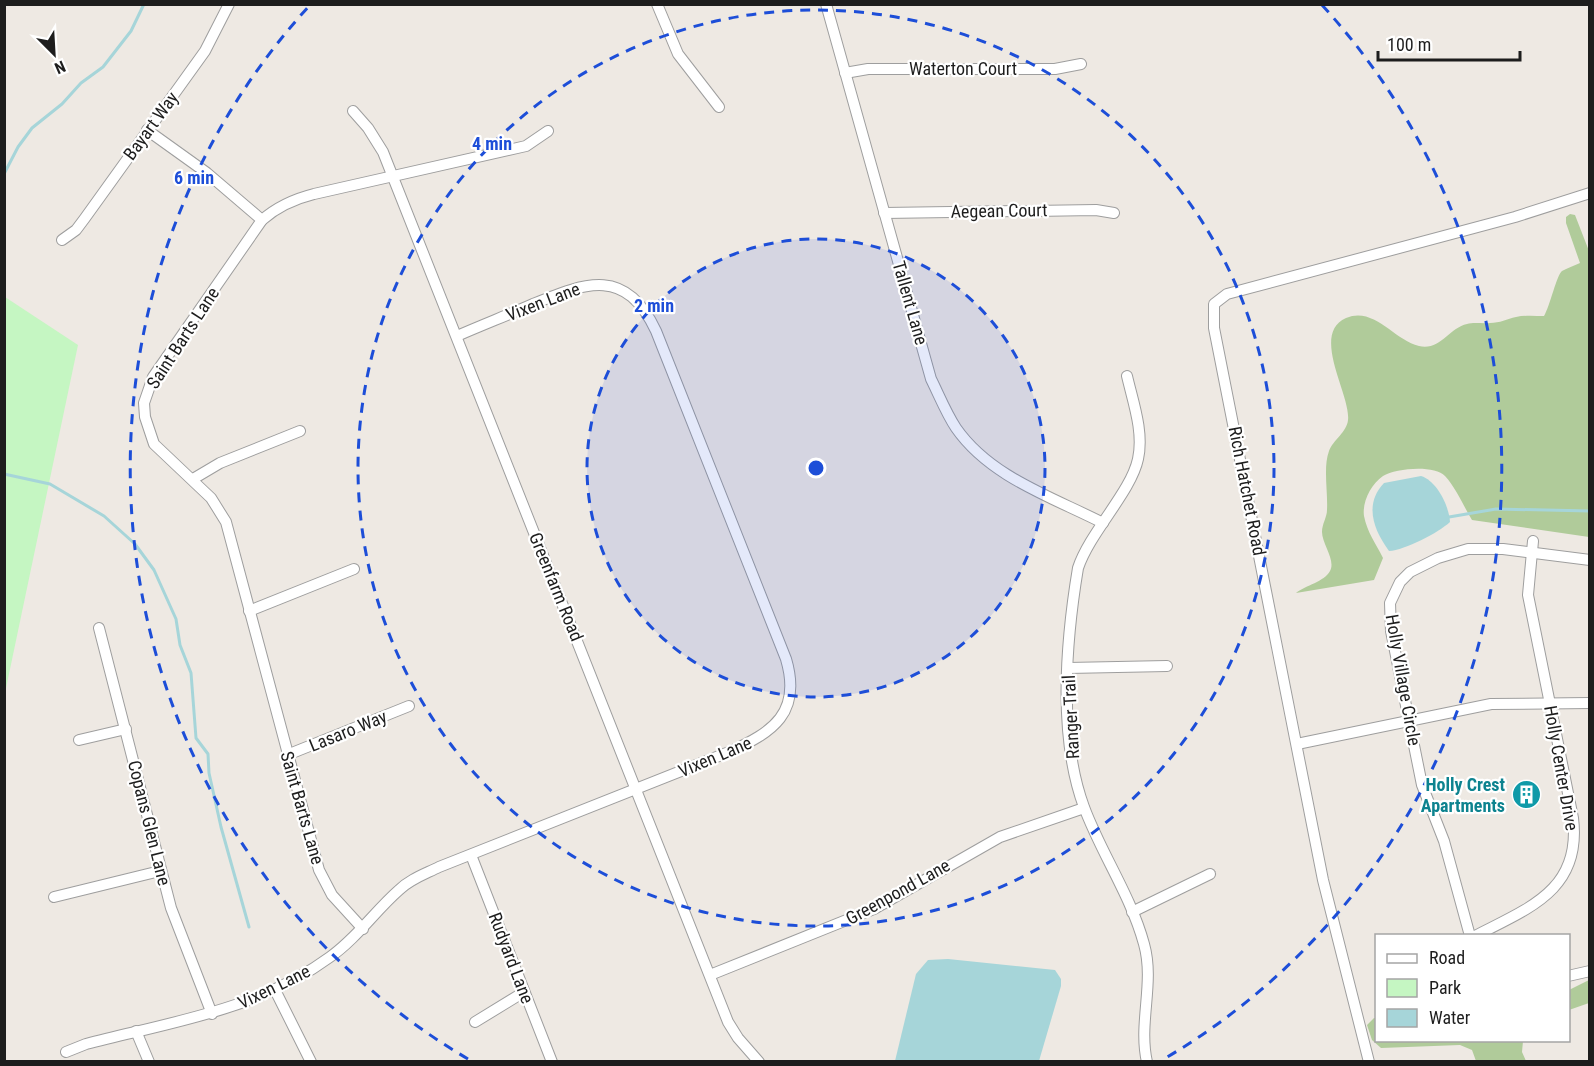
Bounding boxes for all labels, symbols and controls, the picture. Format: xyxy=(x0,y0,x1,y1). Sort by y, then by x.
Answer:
north arrow xyxy=(24,24,84,84)
scale bar xyxy=(1378,24,1520,62)
text: 100 m xyxy=(1387,34,1431,55)
text: N xyxy=(52,57,68,78)
street label: Waterton Court xyxy=(909,58,1017,79)
street label: Bayart Way xyxy=(119,87,183,164)
text: 4 min xyxy=(472,133,512,154)
text: 6 min xyxy=(174,167,214,188)
street label: Aegean Court xyxy=(950,199,1048,222)
street label: Tallent Lane xyxy=(889,259,932,347)
street label: Vixen Lane xyxy=(503,278,583,325)
street label: Saint Barts Lane xyxy=(142,283,223,392)
text: 2 min xyxy=(634,295,674,316)
street label: Rich Hatchet Road xyxy=(1225,425,1270,557)
centre of rings xyxy=(806,458,826,478)
street label: Greenfarm Road xyxy=(525,529,588,644)
street label: Holly Village Circle xyxy=(1382,613,1425,747)
street label: Ranger Trail xyxy=(1058,674,1083,760)
street label: Holly Center Drive xyxy=(1540,704,1583,832)
street label: Lasaro Way xyxy=(306,705,390,756)
street label: Vixen Lane xyxy=(675,732,755,781)
street label: Saint Barts Lane xyxy=(276,749,329,867)
street label: Copans Glen Lane xyxy=(124,758,175,888)
place label: Holly Crest Apartments xyxy=(1421,774,1505,816)
building icon: Holly Crest Apartments xyxy=(1510,779,1542,811)
street label: Greenpond Lane xyxy=(842,854,953,929)
street label: Rudyard Lane xyxy=(484,909,538,1006)
legend xyxy=(1375,934,1570,1042)
text: Road xyxy=(1429,947,1465,968)
street label: Vixen Lane xyxy=(234,960,313,1013)
text: Park xyxy=(1429,977,1461,998)
text: Water xyxy=(1429,1007,1471,1028)

